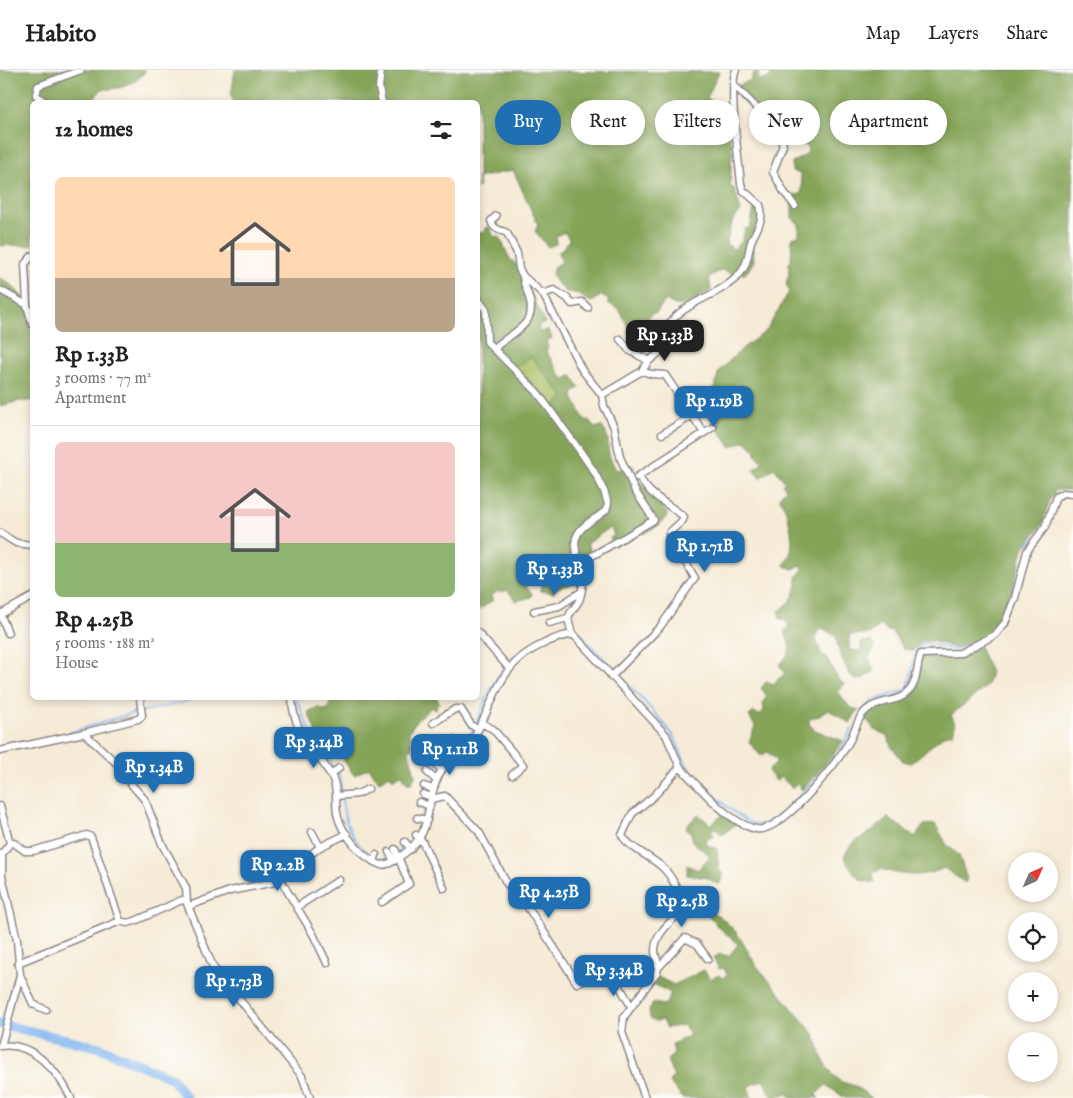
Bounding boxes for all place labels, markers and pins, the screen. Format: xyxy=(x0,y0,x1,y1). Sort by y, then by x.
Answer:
pin: Rp 1.33B xyxy=(613,320,717,362)
pin: Rp 1.19B xyxy=(662,386,766,428)
pin: Rp 1.71B xyxy=(653,530,757,573)
pin: Rp 1.33B xyxy=(503,554,607,596)
pin: Rp 3.14B xyxy=(262,726,366,769)
pin: Rp 1.11B xyxy=(398,734,502,776)
pin: Rp 1.34B xyxy=(102,752,206,794)
pin: Rp 2.2B xyxy=(232,850,324,892)
pin: Rp 4.25B xyxy=(497,876,601,919)
pin: Rp 2.5B xyxy=(636,886,728,928)
pin: Rp 3.34B xyxy=(562,954,666,997)
pin: Rp 1.73B xyxy=(182,966,286,1008)

